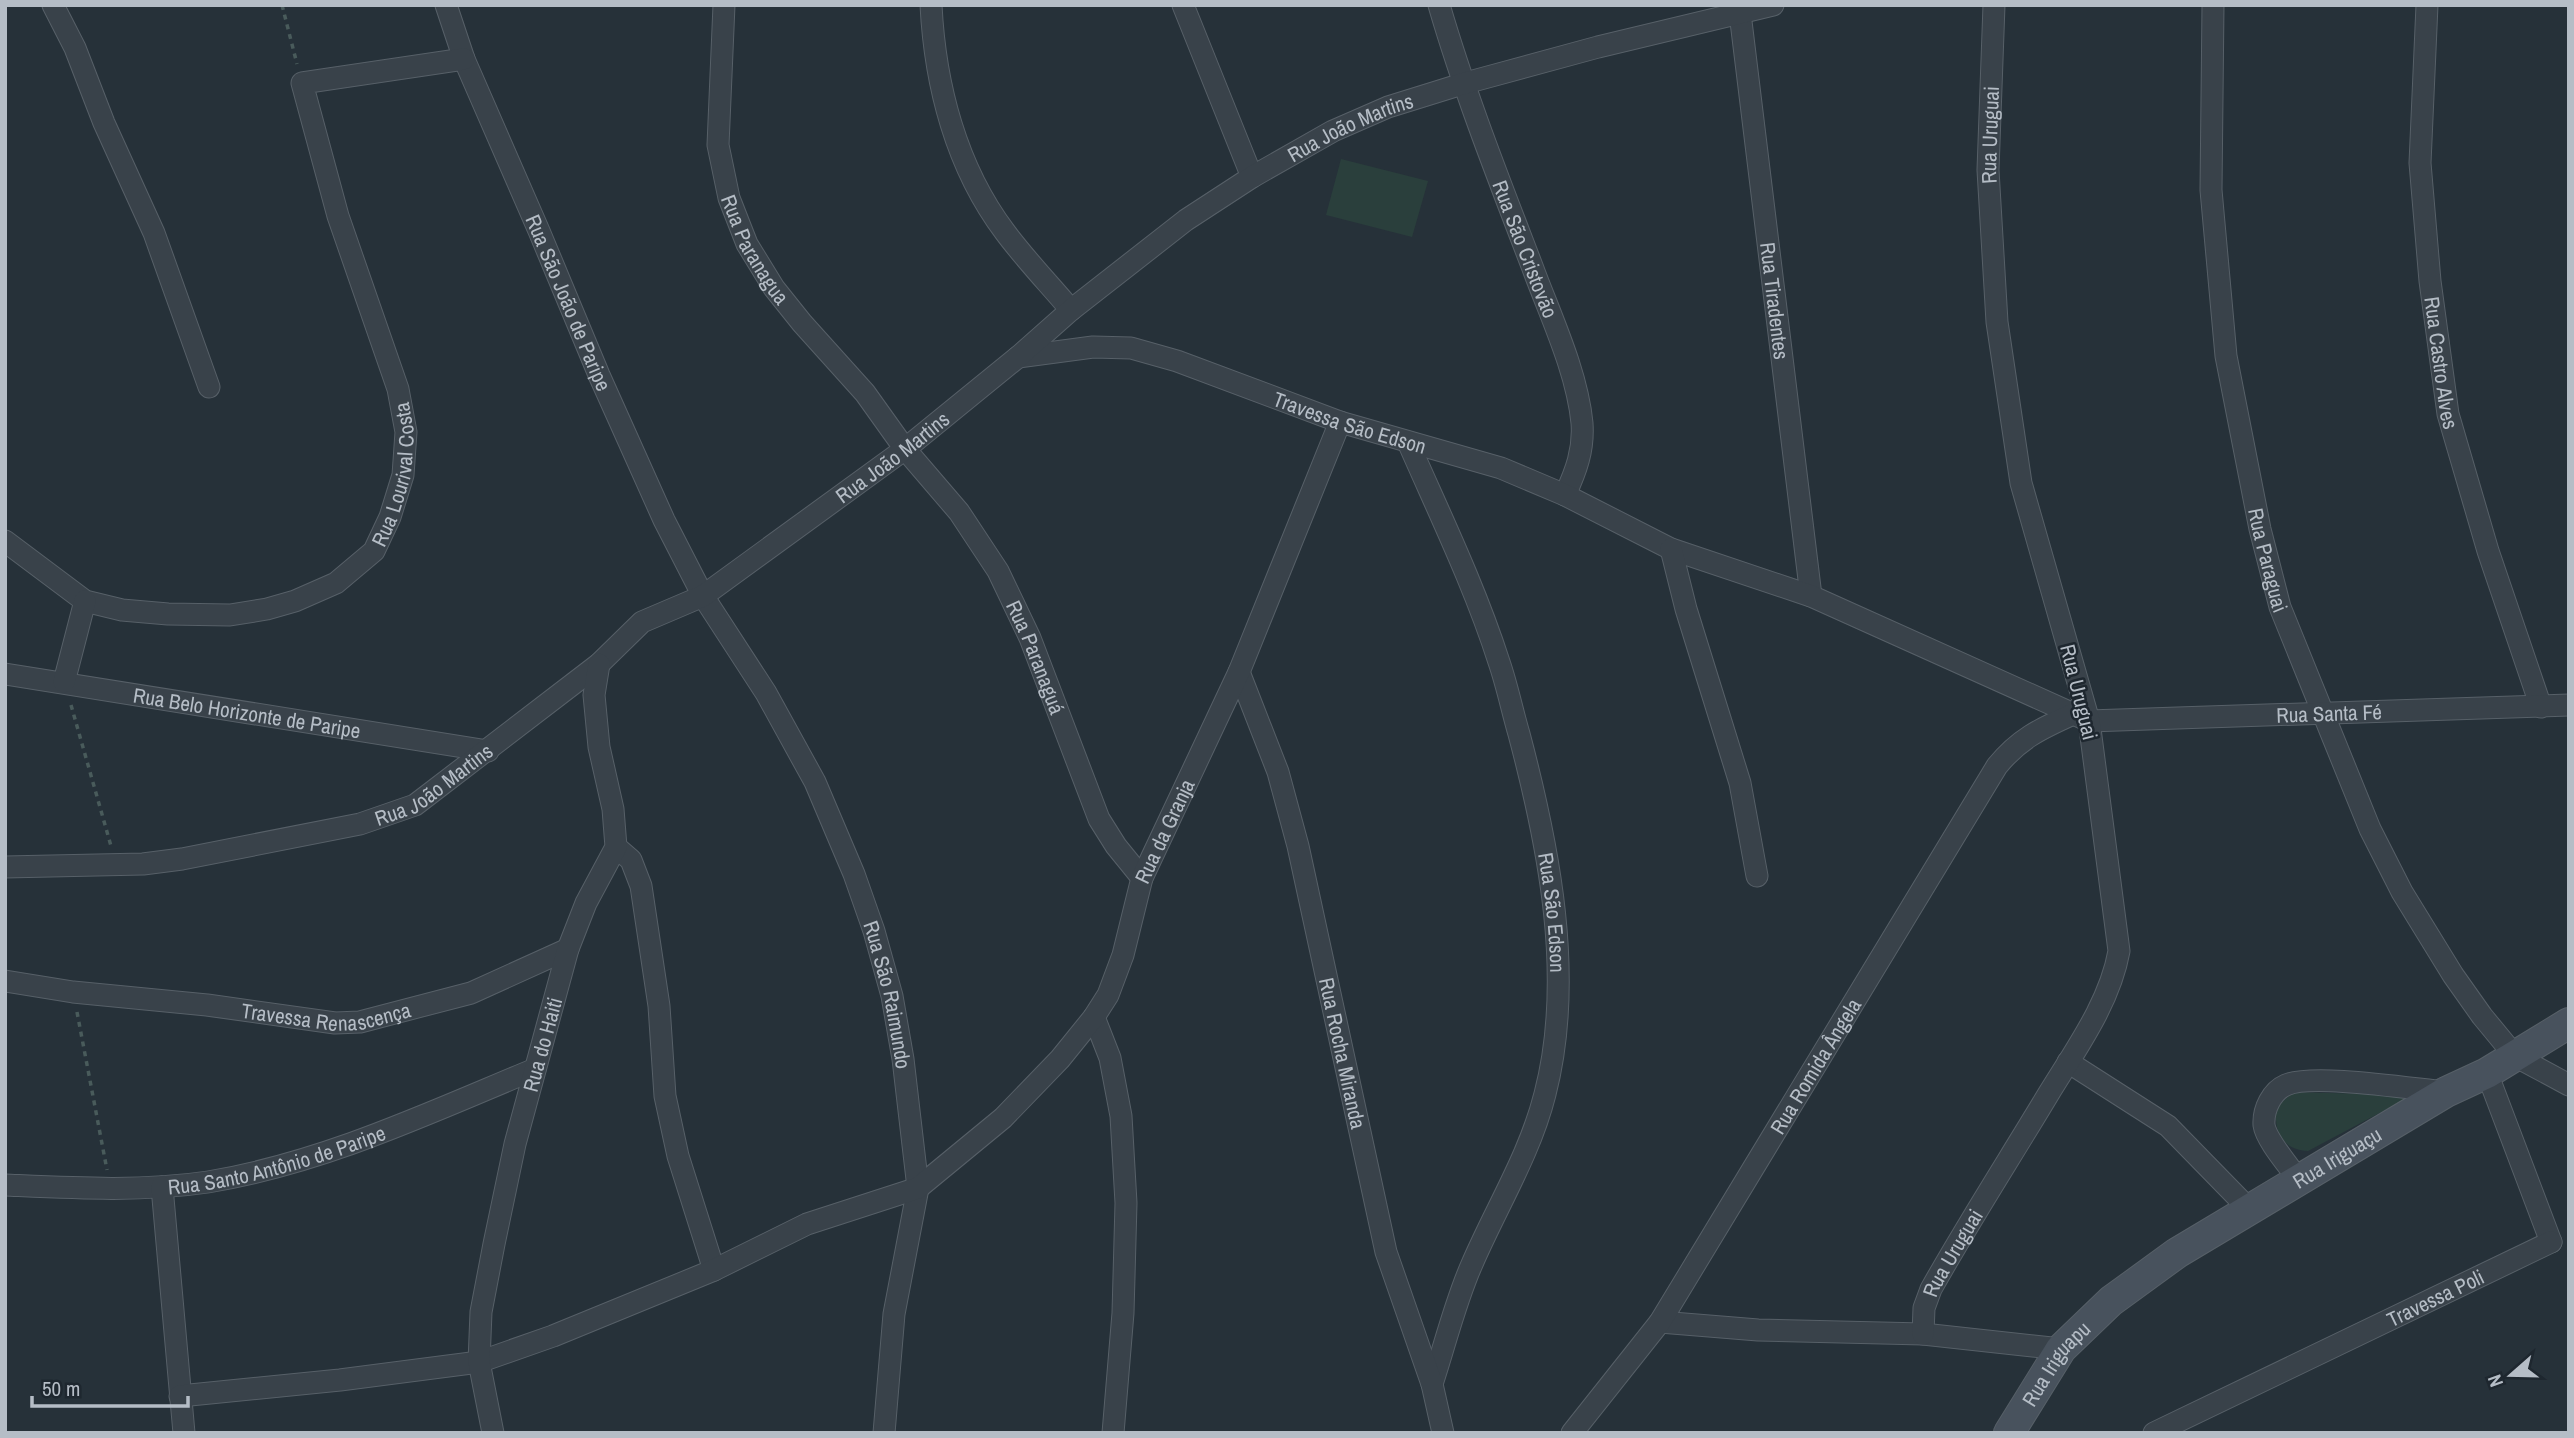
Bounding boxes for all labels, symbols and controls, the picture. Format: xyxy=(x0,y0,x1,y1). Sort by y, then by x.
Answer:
street label: Rua João Martins xyxy=(1282,86,1417,169)
street label: Rua Uruguai xyxy=(1973,86,2006,185)
street label: Rua São Cristovão xyxy=(1486,176,1565,322)
street label: Rua Paranagua xyxy=(715,190,796,311)
street label: Rua São João de Paripe xyxy=(519,210,619,395)
street label: Rua Tiradentes xyxy=(1754,240,1797,361)
street label: Rua Castro Alves xyxy=(2418,295,2466,432)
street label: Travessa São Edson xyxy=(1269,384,1430,460)
street label: Rua Lourival Costa xyxy=(364,400,421,551)
street label: Rua João Martins xyxy=(829,404,955,510)
street label: Rua Paraguai xyxy=(2242,505,2295,617)
street label: Rua Paranaguá xyxy=(1000,595,1072,719)
street label: Rua Uruguai xyxy=(2053,641,2105,743)
street label: Rua Belo Horizonte de Paripe xyxy=(131,680,363,745)
street label: Rua Santa Fé xyxy=(2276,697,2382,729)
street label: Rua João Martins xyxy=(371,736,498,832)
street label: Rua da Granja xyxy=(1127,774,1201,888)
street label: Rua São Edson xyxy=(1532,850,1573,973)
street label: Rua São Raimundo xyxy=(857,917,919,1070)
street label: Rua Rocha Miranda xyxy=(1312,975,1373,1132)
street label: Rua Romida Ângela xyxy=(1763,992,1868,1139)
street label: Rua do Haiti xyxy=(515,994,569,1095)
street label: Travessa Renascença xyxy=(240,995,414,1038)
street label: Rua Santo Antônio de Paripe xyxy=(167,1118,389,1201)
street label: Rua Iriguaçu xyxy=(2287,1120,2387,1195)
street label: Rua Uruguai xyxy=(1915,1203,1989,1301)
street label: Travessa Poli xyxy=(2382,1262,2489,1334)
street label: Rua Iriguapu xyxy=(2015,1314,2096,1412)
north arrow xyxy=(2476,1340,2546,1410)
scale bar xyxy=(32,1364,187,1408)
text: N xyxy=(2481,1371,2509,1391)
text: 50 m xyxy=(42,1374,80,1403)

